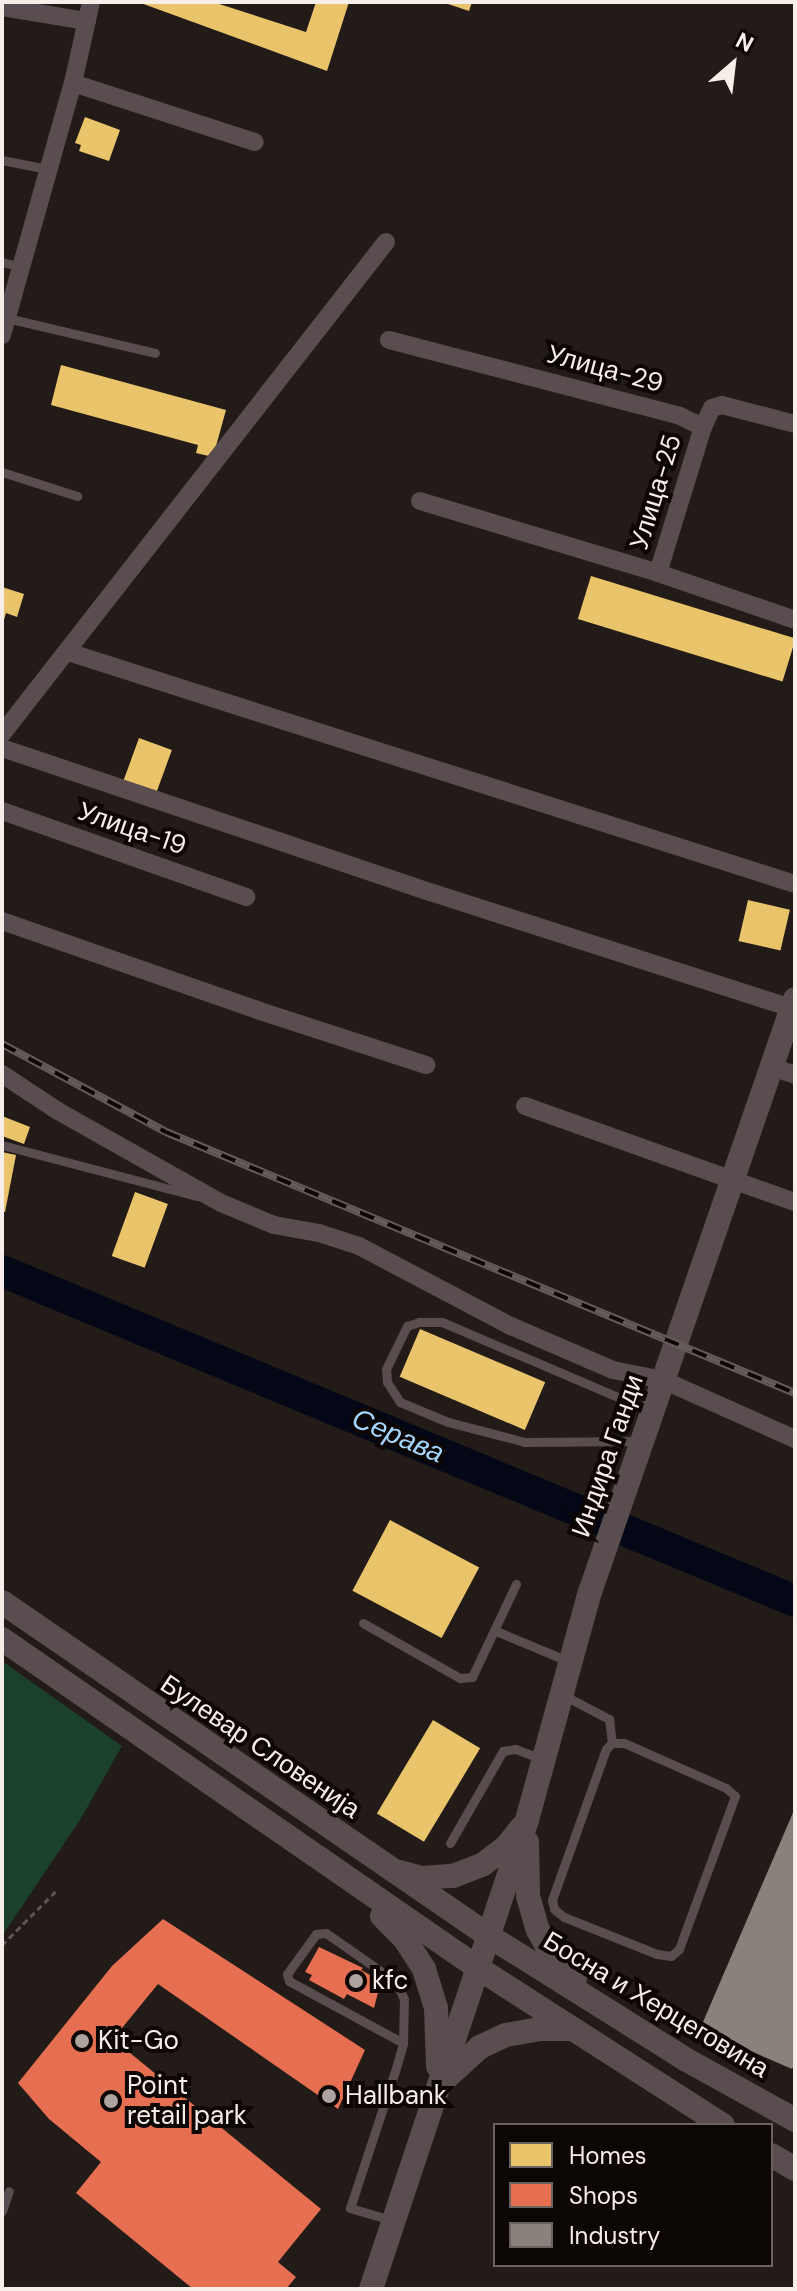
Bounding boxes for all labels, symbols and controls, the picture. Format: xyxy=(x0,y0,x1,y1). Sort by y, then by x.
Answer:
north arrow xyxy=(693,24,773,104)
text: N xyxy=(731,26,758,59)
street label: Улица-29 xyxy=(544,339,666,399)
street label: Улица-25 xyxy=(624,431,688,553)
street label: Улица-19 xyxy=(74,796,190,862)
street label: Индира Ганди xyxy=(566,1371,650,1541)
water label: Серава xyxy=(347,1402,449,1470)
street label: Булевар Словенија xyxy=(154,1669,366,1825)
street label: Босна и Херцеговина xyxy=(538,1925,774,2085)
place label: kfc xyxy=(372,1965,408,1997)
marker: kfc xyxy=(347,1972,365,1990)
place label: Kit-Go xyxy=(98,2025,179,2057)
marker: Kit-Go xyxy=(73,2032,91,2050)
place label: Point retail park xyxy=(127,2070,247,2132)
place label: Hallbank xyxy=(345,2080,447,2112)
marker: Hallbank xyxy=(320,2087,338,2105)
marker: Point retail park xyxy=(102,2092,120,2110)
legend xyxy=(493,2123,773,2267)
text: Homes xyxy=(569,2140,647,2171)
text: Shops xyxy=(569,2180,638,2211)
text: Industry xyxy=(569,2220,660,2251)

